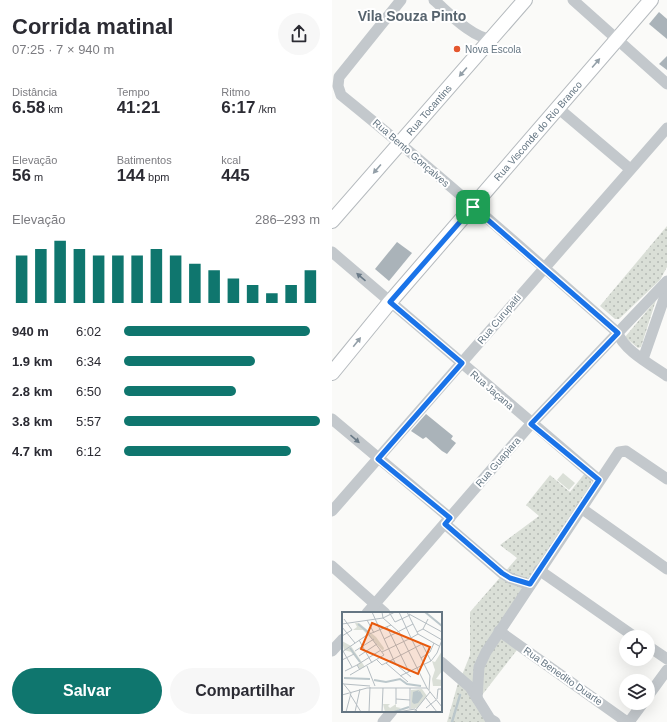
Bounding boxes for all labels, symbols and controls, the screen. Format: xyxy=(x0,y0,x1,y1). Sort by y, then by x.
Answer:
district label: Vila Souza Pinto xyxy=(358,8,466,24)
button: share xyxy=(278,13,320,55)
text: Corrida matinal xyxy=(12,14,173,39)
text: 07:25 · 7 × 940 m xyxy=(12,42,114,57)
marker: Nova Escola xyxy=(452,44,462,54)
place label: Nova Escola xyxy=(465,44,522,55)
one-way arrow xyxy=(592,58,601,68)
one-way arrow xyxy=(458,66,467,77)
street label: Rua Visconde do Rio Branco xyxy=(492,79,584,183)
street label: Rua Tocantins xyxy=(404,83,454,137)
text: Distância xyxy=(12,86,57,98)
text: Tempo xyxy=(117,86,150,98)
text: Ritmo xyxy=(221,86,250,98)
text: 6.58 xyxy=(12,98,45,117)
text: 41:21 xyxy=(117,98,160,117)
text: 6:17 xyxy=(221,98,255,117)
text: km xyxy=(45,103,63,115)
text: /km xyxy=(255,103,276,115)
street label: Rua Bento Gonçalves xyxy=(371,117,451,189)
text: Elevação xyxy=(12,154,57,166)
text: Batimentos xyxy=(117,154,172,166)
text: kcal xyxy=(221,154,241,166)
one-way arrow xyxy=(373,165,382,174)
text: 56 xyxy=(12,166,31,185)
text: 144 xyxy=(117,166,145,185)
text: 445 xyxy=(221,166,250,185)
text: m xyxy=(31,171,43,183)
text: bpm xyxy=(145,171,170,183)
pin xyxy=(456,190,490,224)
icon: arrive xyxy=(462,196,484,218)
text: Elevação xyxy=(12,212,65,227)
text: 286–293 m xyxy=(255,212,320,227)
one-way arrow xyxy=(356,272,366,281)
street label: Rua Curupaiti xyxy=(475,292,523,346)
text: 940 m xyxy=(12,324,49,339)
text: 6:02 xyxy=(76,324,101,339)
one-way arrow xyxy=(352,337,361,348)
text: 1.9 km xyxy=(12,354,52,369)
text: 6:34 xyxy=(76,354,101,369)
street label: Rua Jaçana xyxy=(468,368,516,412)
text: 2.8 km xyxy=(12,384,52,399)
text: 6:50 xyxy=(76,384,101,399)
text: 3.8 km xyxy=(12,414,52,429)
text: 5:57 xyxy=(76,414,101,429)
one-way arrow xyxy=(350,434,360,444)
street label: Rua Guapiara xyxy=(473,435,523,489)
text: 4.7 km xyxy=(12,444,52,459)
text: 6:12 xyxy=(76,444,101,459)
inset map xyxy=(342,612,442,712)
map controls xyxy=(619,630,655,710)
button: locate xyxy=(619,630,655,666)
street label: Rua Benedito Duarte xyxy=(522,645,605,708)
button: Salvar xyxy=(12,668,162,714)
button: Compartilhar xyxy=(170,668,320,714)
button: layers xyxy=(619,674,655,710)

